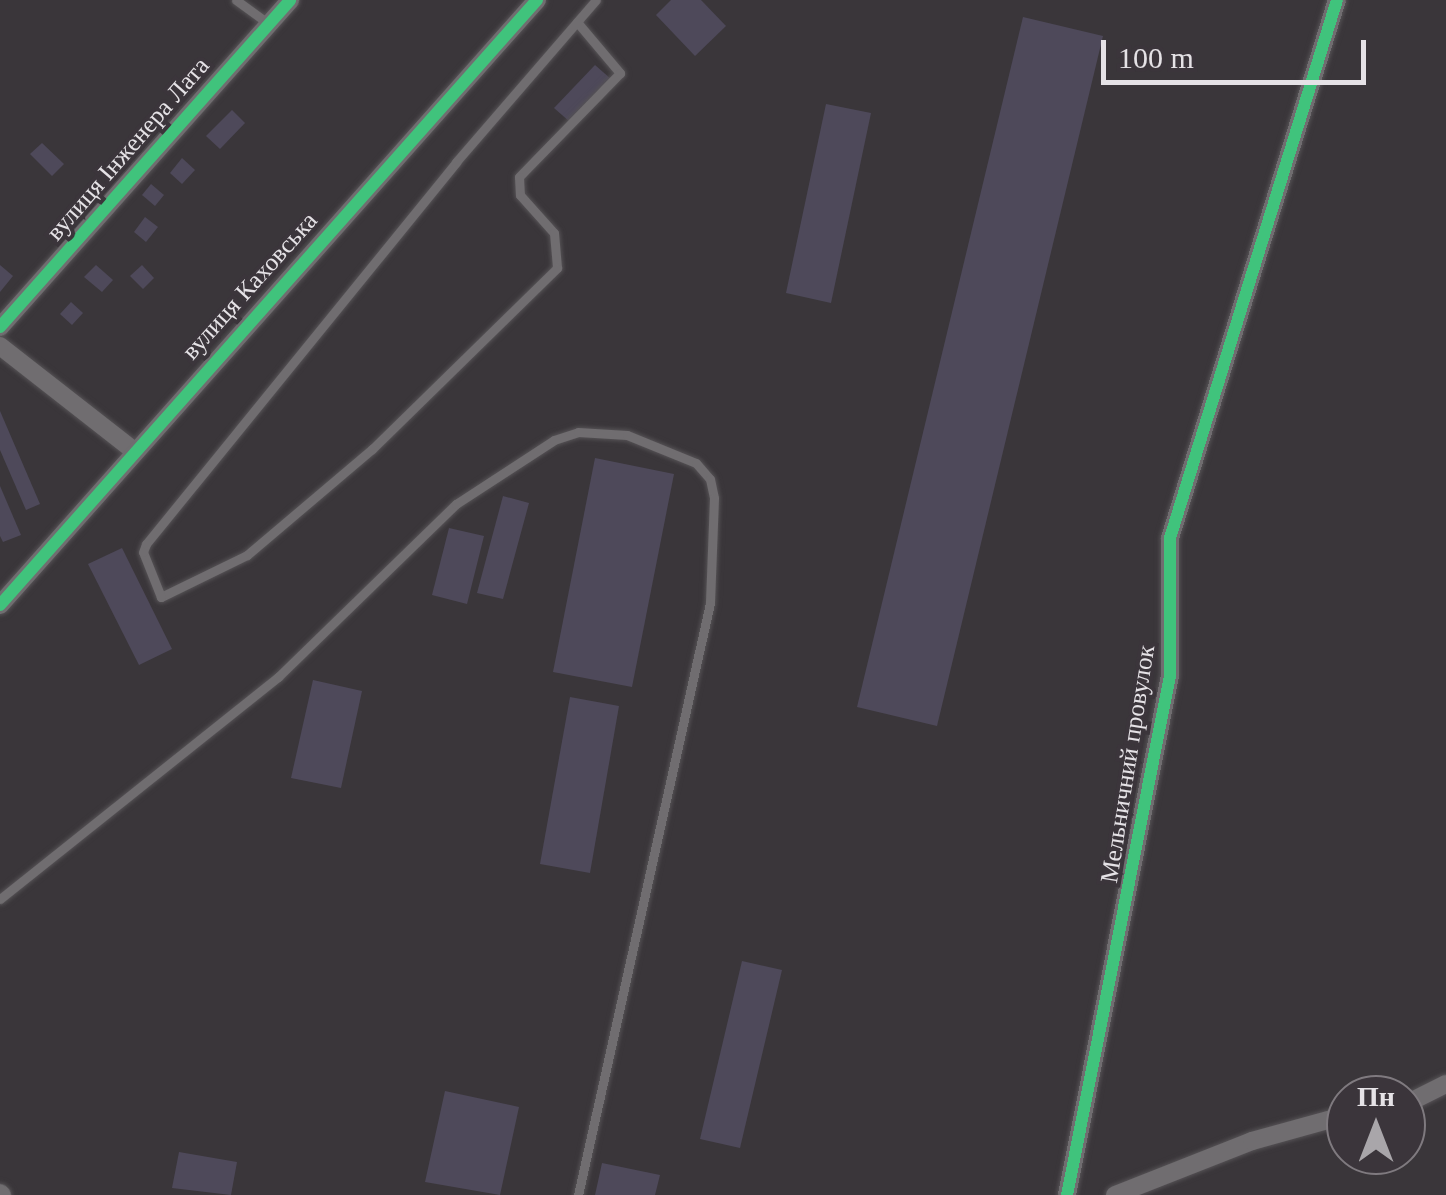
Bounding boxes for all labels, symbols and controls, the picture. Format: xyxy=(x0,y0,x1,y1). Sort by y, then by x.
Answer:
scale bar xyxy=(1106,20,1371,82)
text: 100 m xyxy=(1118,41,1194,74)
street label: вулиця Інженера Лата xyxy=(40,51,216,247)
street label: вулиця Каховська xyxy=(176,206,324,366)
street label: Мельничний провулок xyxy=(1094,643,1162,885)
north arrow xyxy=(1326,1075,1426,1175)
text: Пн xyxy=(1357,1081,1395,1112)

